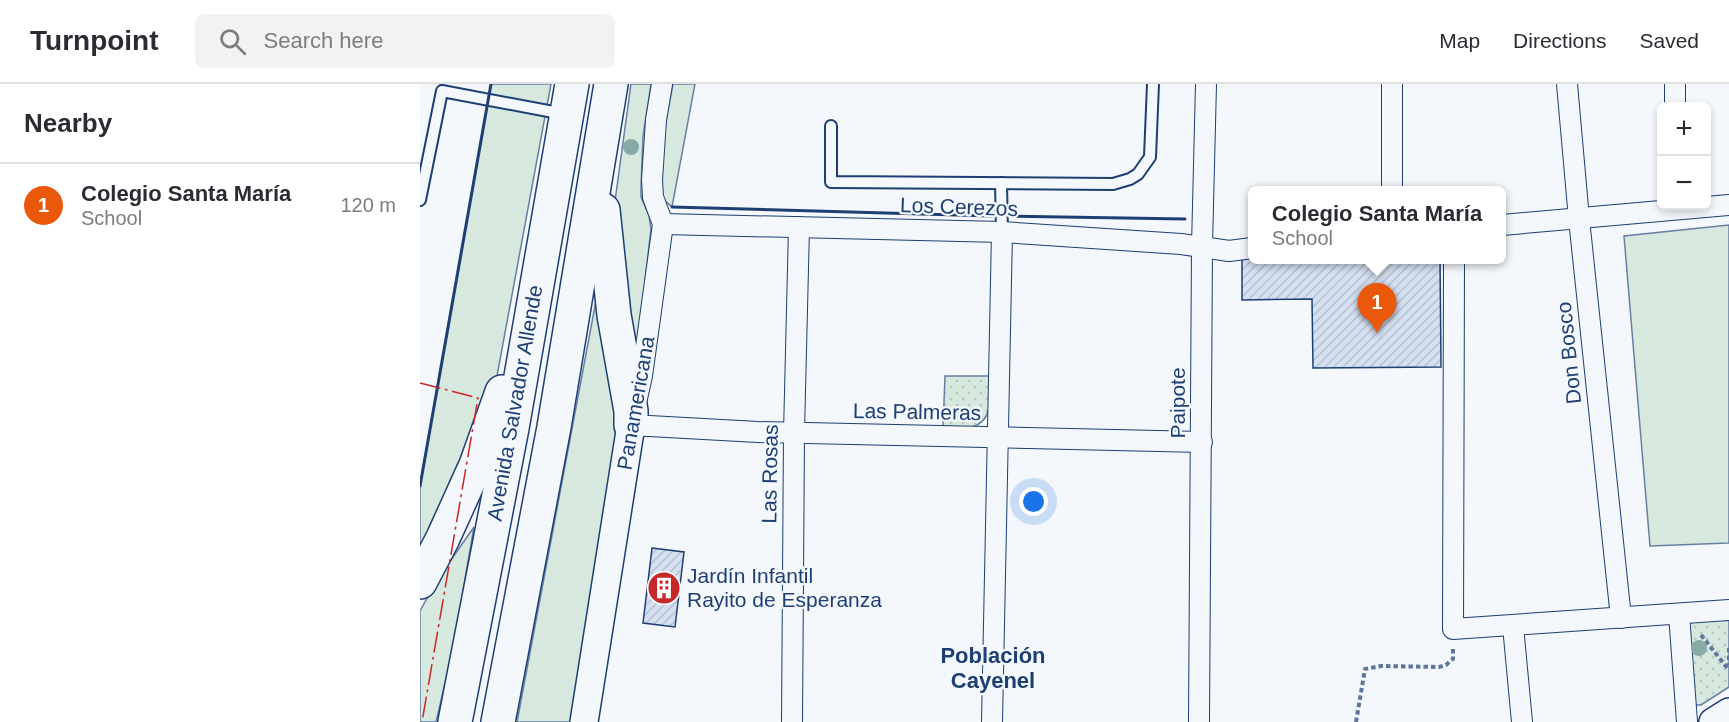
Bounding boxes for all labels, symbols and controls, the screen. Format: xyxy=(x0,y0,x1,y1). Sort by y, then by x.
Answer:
search box xyxy=(195,14,615,68)
text: Turnpoint xyxy=(30,25,159,56)
icon: search xyxy=(216,25,249,58)
text: Search here xyxy=(264,28,383,53)
text: Map xyxy=(1439,29,1480,52)
text: Directions xyxy=(1513,29,1606,52)
text: Saved xyxy=(1639,29,1699,52)
map controls xyxy=(1657,102,1711,210)
button: + xyxy=(1657,102,1711,156)
text: Nearby xyxy=(24,108,112,138)
button: − xyxy=(1657,156,1711,210)
text: Colegio Santa María xyxy=(81,181,291,206)
popup xyxy=(1248,186,1506,264)
street label: Los Cerezos xyxy=(900,193,1018,220)
text: 1 xyxy=(38,194,49,216)
text: 120 m xyxy=(340,194,396,216)
text: Colegio Santa María xyxy=(1272,201,1482,226)
text: School xyxy=(81,207,142,229)
text: School xyxy=(1272,227,1333,249)
street label: Avenida Salvador Allende xyxy=(482,283,547,523)
pin: 1 xyxy=(1358,284,1396,333)
street label: Don Bosco xyxy=(1552,301,1585,405)
street label: Panamericana xyxy=(612,334,659,472)
street label: Paipote xyxy=(1166,367,1189,439)
street label: Las Palmeras xyxy=(853,399,981,424)
street label: Las Rosas xyxy=(757,424,782,524)
your location xyxy=(1019,487,1048,516)
place label: Jardín Infantil Rayito de Esperanza xyxy=(687,564,882,611)
building icon: Jardín Infantil Rayito de Esperanza xyxy=(646,570,682,606)
district label: Población Cayenel xyxy=(940,643,1046,693)

